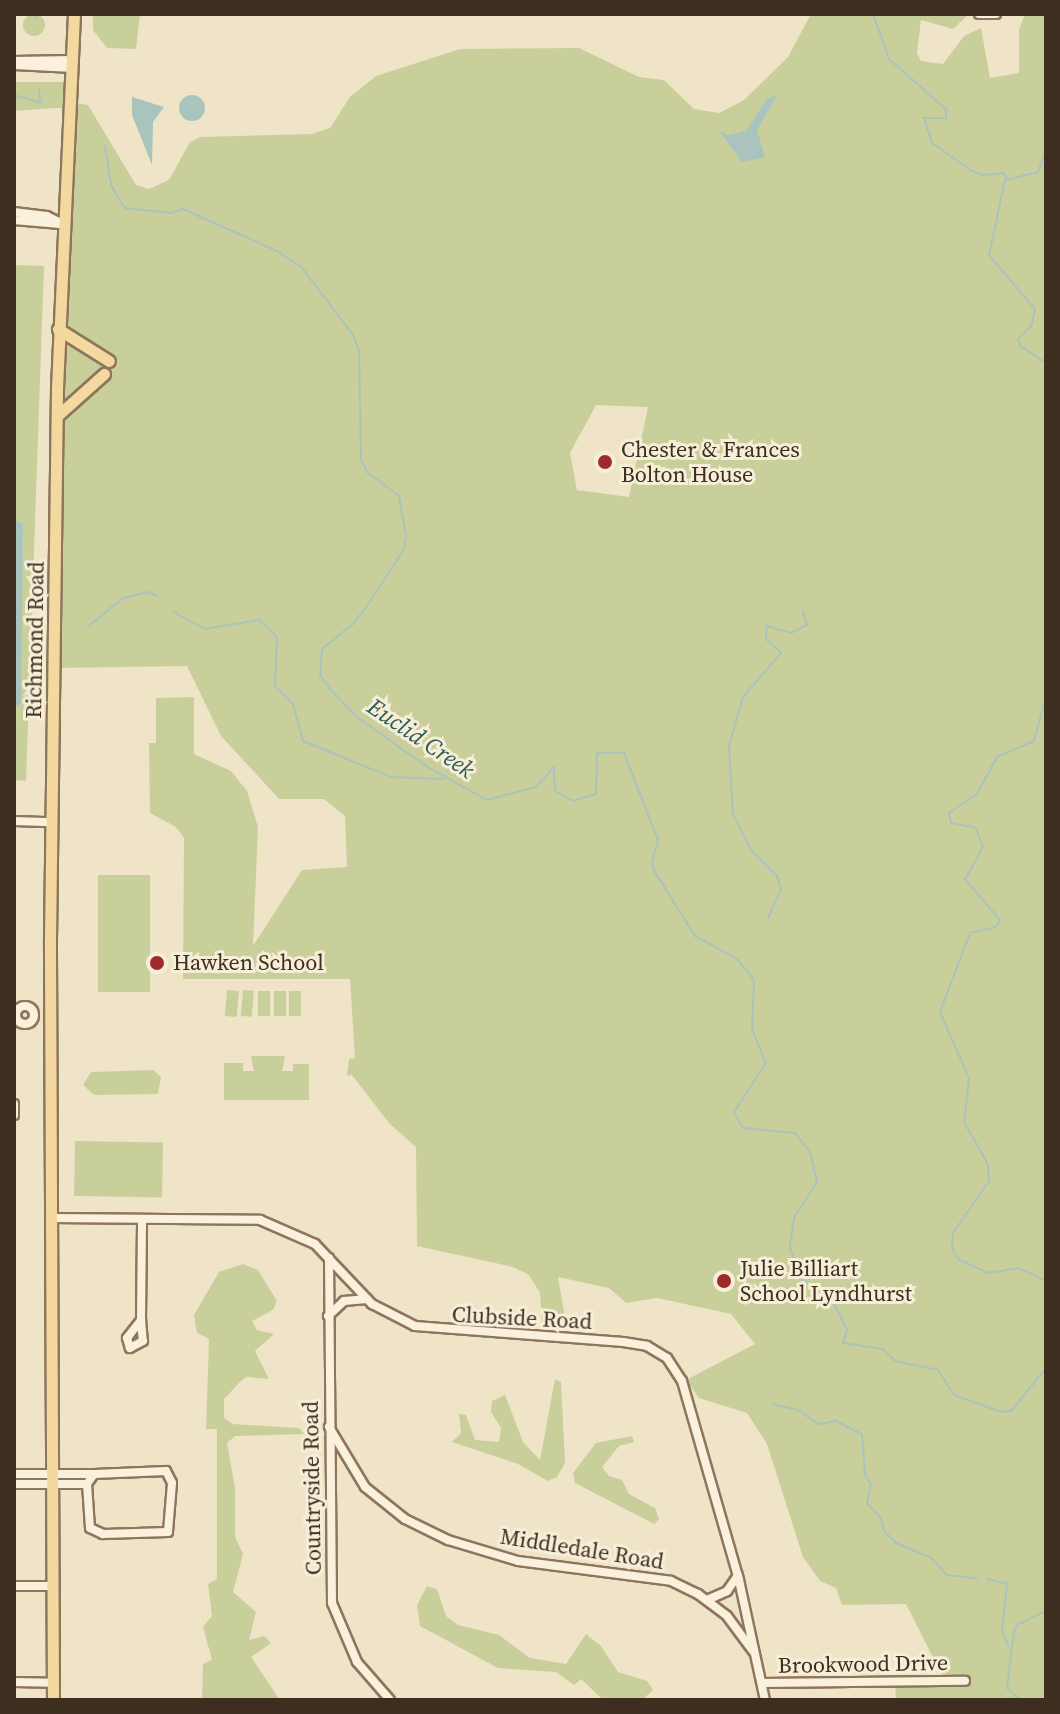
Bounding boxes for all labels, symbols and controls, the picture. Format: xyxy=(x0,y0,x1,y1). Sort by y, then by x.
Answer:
place label: Chester & Frances Bolton House xyxy=(621,436,800,488)
marker: Chester & Frances Bolton House xyxy=(596,453,614,471)
street label: Richmond Road xyxy=(20,561,50,719)
water label: Euclid Creek xyxy=(362,692,480,784)
place label: Hawken School xyxy=(173,950,324,976)
marker: Hawken School xyxy=(148,954,166,972)
place label: Julie Billiart School Lyndhurst xyxy=(740,1255,912,1306)
marker: Julie Billiart School Lyndhurst xyxy=(715,1272,733,1290)
street label: Clubside Road xyxy=(451,1301,593,1335)
street label: Countryside Road xyxy=(297,1401,327,1575)
street label: Middledale Road xyxy=(498,1523,666,1575)
street label: Brookwood Drive xyxy=(778,1649,948,1679)

